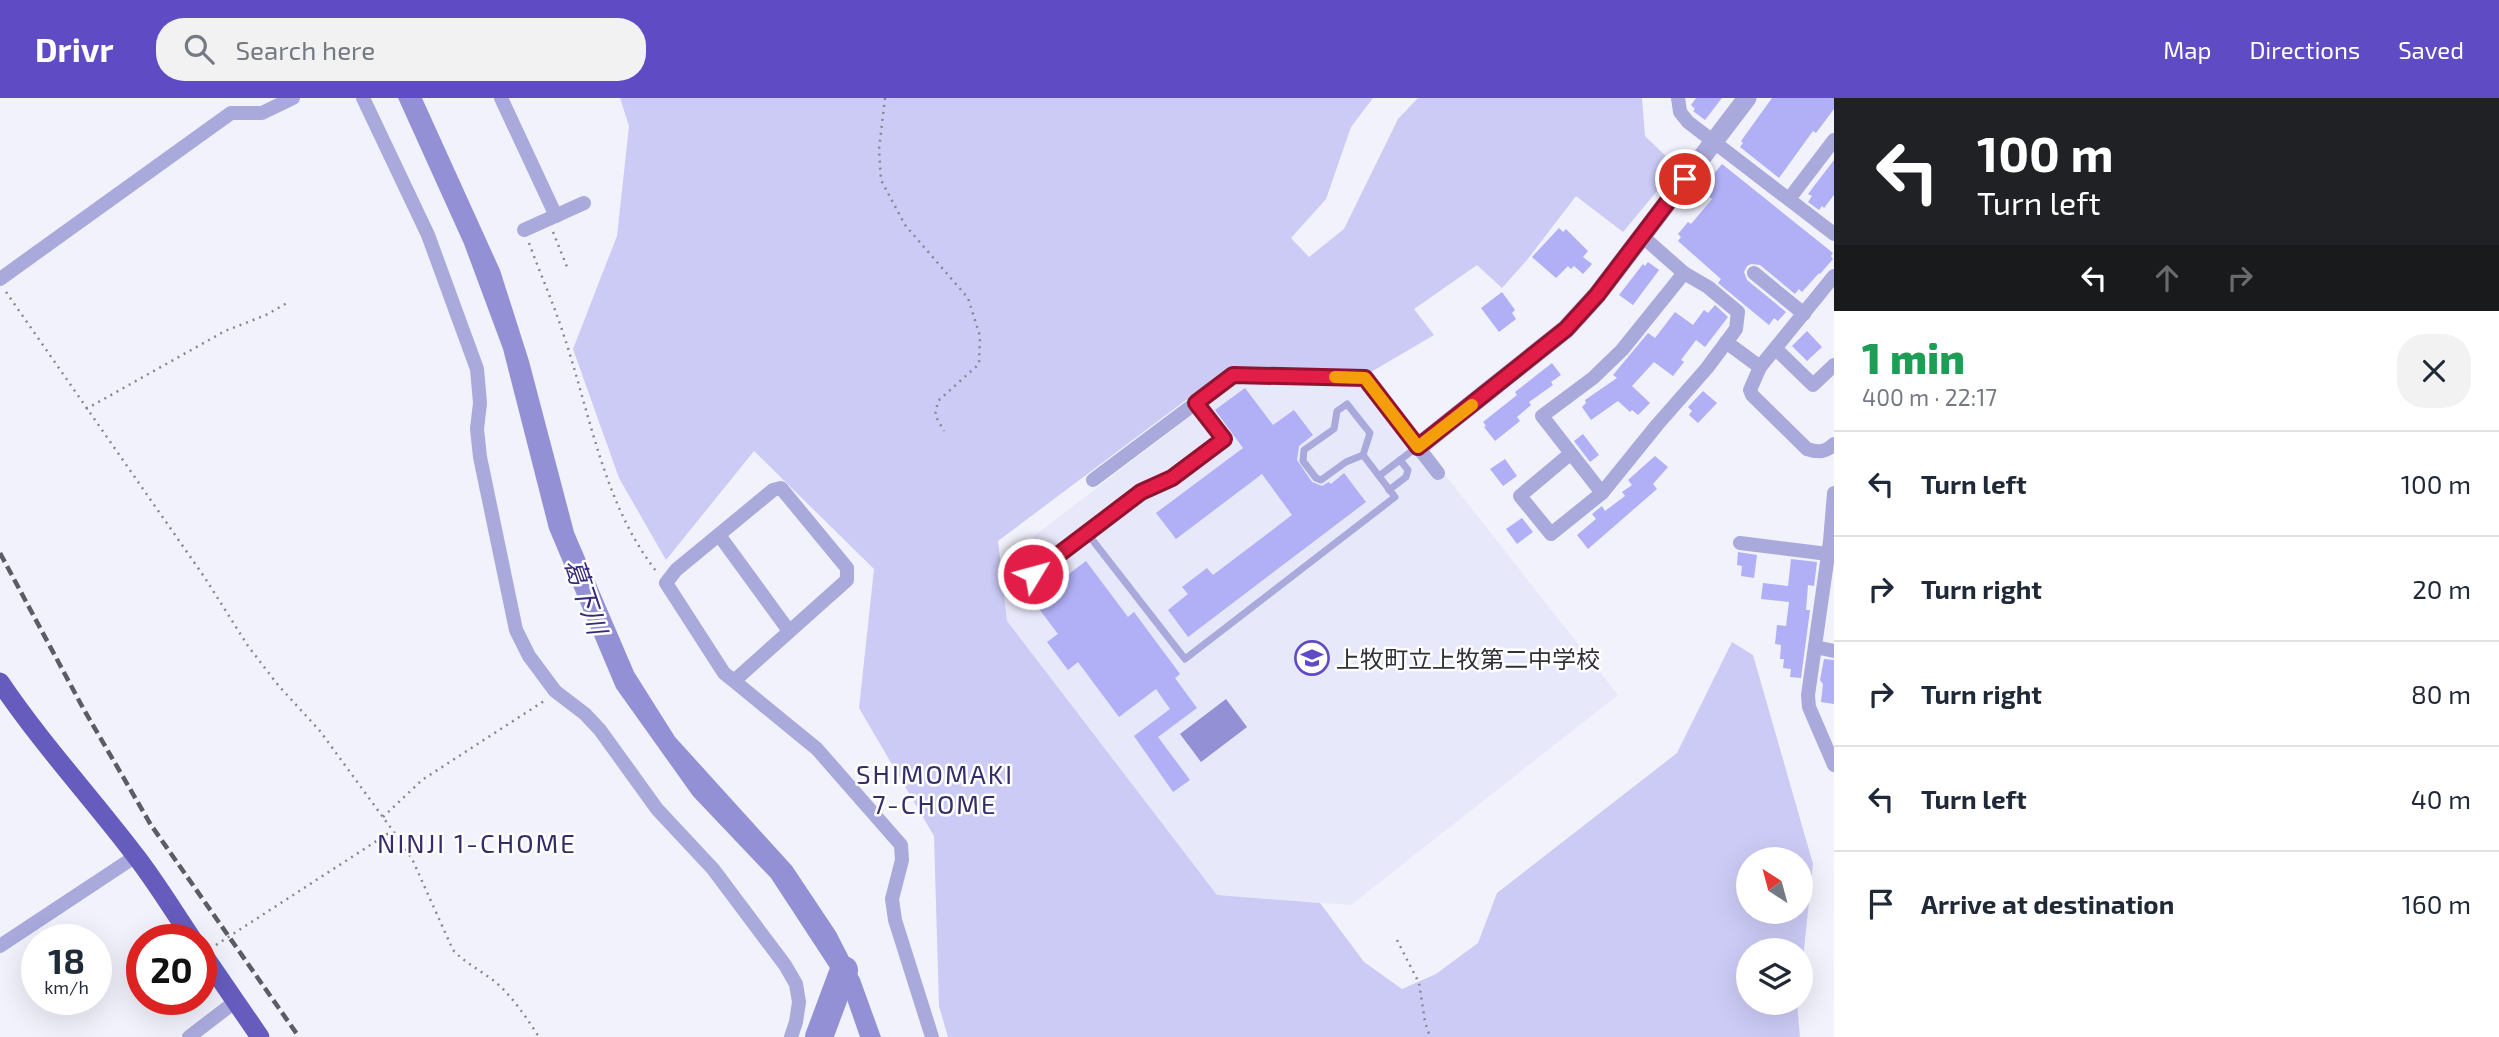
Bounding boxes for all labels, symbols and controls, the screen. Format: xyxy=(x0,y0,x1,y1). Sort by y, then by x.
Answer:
search box xyxy=(156,18,646,81)
text: Drivr xyxy=(35,29,114,69)
icon: search xyxy=(180,30,218,68)
text: Search here xyxy=(236,34,375,65)
text: Map xyxy=(2163,35,2211,64)
text: Directions xyxy=(2249,35,2360,64)
text: Saved xyxy=(2398,35,2464,64)
text: 100 m xyxy=(1977,123,2114,182)
icon: left xyxy=(1862,126,1953,217)
pin xyxy=(1655,149,1715,209)
icon: arrive xyxy=(1666,160,1704,198)
text: Turn left xyxy=(1977,183,2101,221)
icon: left xyxy=(2075,259,2113,297)
icon: ahead xyxy=(2148,259,2186,297)
icon: right xyxy=(2221,259,2259,297)
text: 1 min xyxy=(1862,332,1965,382)
button: close xyxy=(2397,334,2471,408)
text: 400 m · 22:17 xyxy=(1862,383,1997,411)
icon: left xyxy=(1862,465,1900,503)
text: Turn left xyxy=(1921,468,2027,499)
text: 100 m xyxy=(2401,468,2471,499)
position arrow xyxy=(996,537,1070,611)
water label: 葛下川 xyxy=(560,554,615,641)
icon: right xyxy=(1862,570,1900,608)
text: Turn right xyxy=(1921,573,2042,604)
text: 20 m xyxy=(2412,573,2471,604)
school or university icon: 上牧町立上牧第二中学校 xyxy=(1293,639,1331,677)
place label: 上牧町立上牧第二中学校 xyxy=(1336,644,1600,673)
icon: right xyxy=(1862,675,1900,713)
text: Turn right xyxy=(1921,678,2042,709)
text: 80 m xyxy=(2411,678,2471,709)
district label: SHIMOMAKI 7-CHOME xyxy=(856,758,1014,819)
icon: left xyxy=(1862,780,1900,818)
text: Turn left xyxy=(1921,783,2027,814)
text: 40 m xyxy=(2411,783,2471,814)
district label: NINJI 1-CHOME xyxy=(377,827,577,858)
north arrow xyxy=(1736,847,1813,924)
map controls xyxy=(1736,847,1813,1015)
icon: arrive xyxy=(1862,885,1900,923)
text: Arrive at destination xyxy=(1921,888,2174,919)
text: 160 m xyxy=(2402,888,2471,919)
speed limit sign: 20 xyxy=(126,924,217,1015)
button: layers xyxy=(1736,938,1813,1015)
text: 18 xyxy=(48,939,85,981)
text: km/h xyxy=(44,976,89,998)

